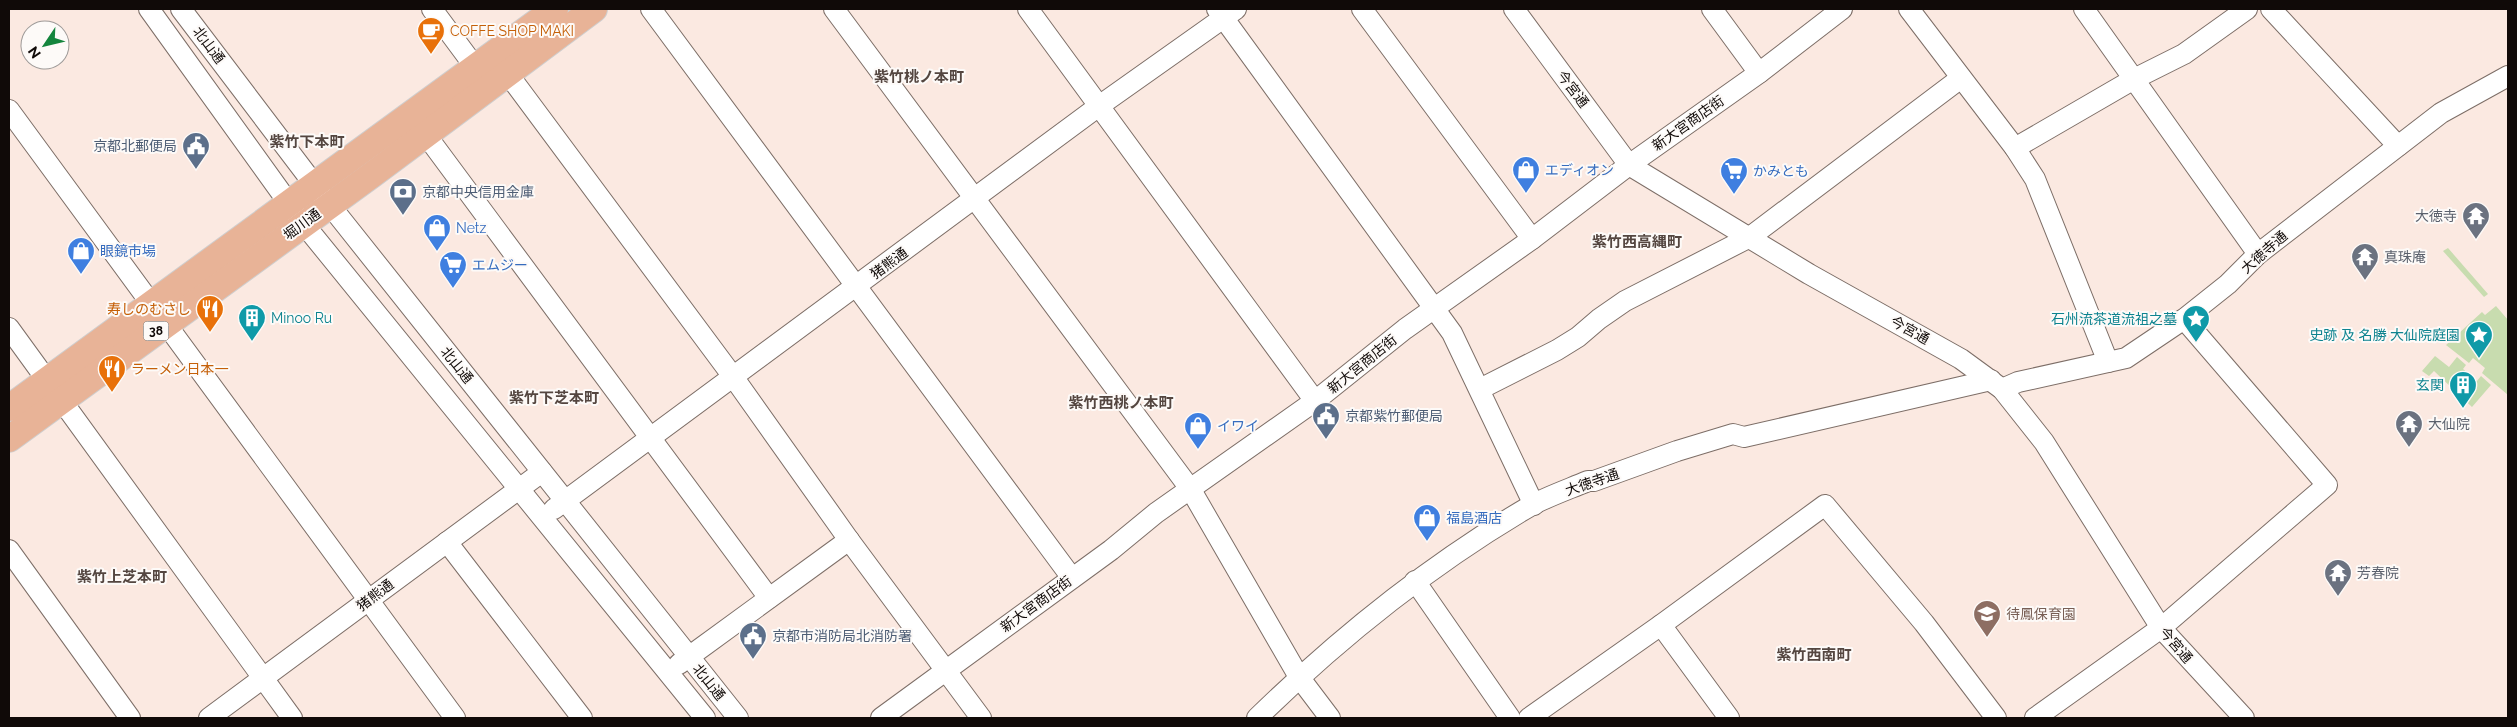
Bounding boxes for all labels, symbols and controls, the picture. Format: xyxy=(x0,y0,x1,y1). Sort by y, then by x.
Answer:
cafe icon: COFFE SHOP MAKI xyxy=(416,16,446,55)
north arrow xyxy=(20,20,70,70)
street label: 北山通 xyxy=(190,23,228,67)
place label: COFFE SHOP MAKI xyxy=(450,23,574,39)
text: N xyxy=(25,43,44,61)
street label: 今宮通 xyxy=(1554,67,1592,111)
district label: 紫竹桃ノ本町 xyxy=(874,68,964,86)
street label: 新大宮商店街 xyxy=(1649,92,1727,154)
public building icon: 京都北郵便局 xyxy=(181,131,211,170)
district label: 紫竹下本町 xyxy=(269,133,345,151)
place label: 京都北郵便局 xyxy=(93,138,177,154)
shop icon: エディオン xyxy=(1511,155,1541,194)
supermarket icon: かみとも xyxy=(1719,156,1749,195)
place label: エディオン xyxy=(1545,162,1614,178)
place label: かみとも xyxy=(1753,163,1809,179)
bank icon: 京都中央信用金庫 xyxy=(388,177,418,216)
place label: 京都中央信用金庫 xyxy=(422,184,534,200)
temple icon: 大徳寺 xyxy=(2461,201,2491,240)
street label: 堀川通 xyxy=(280,205,324,243)
place label: 大徳寺 xyxy=(2415,208,2457,224)
shop icon: Netz xyxy=(422,213,452,252)
place label: Netz xyxy=(456,220,487,236)
street label: 大徳寺通 xyxy=(2238,228,2290,276)
district label: 紫竹西高縄町 xyxy=(1592,233,1682,251)
shop icon: 眼鏡市場 xyxy=(66,236,96,275)
temple icon: 真珠庵 xyxy=(2350,242,2380,281)
place label: 眼鏡市場 xyxy=(100,243,156,259)
street label: 猪熊通 xyxy=(867,244,911,282)
place label: 真珠庵 xyxy=(2384,249,2426,265)
supermarket icon: エムジー xyxy=(438,250,468,289)
place label: エムジー xyxy=(472,257,528,273)
restaurant icon: 寿しのむさし xyxy=(195,294,225,333)
place label: 寿しのむさし xyxy=(107,301,191,317)
building icon: Minoo Ru xyxy=(237,303,267,342)
place icon: 石州流茶道流祖之墓 xyxy=(2181,304,2211,343)
place label: Minoo Ru xyxy=(271,310,332,326)
place label: 石州流茶道流祖之墓 xyxy=(2051,311,2177,327)
street label: 今宮通 xyxy=(1888,313,1932,347)
place icon: 史跡 及 名勝 大仙院庭園 xyxy=(2464,320,2494,359)
road number: 38 xyxy=(144,322,168,341)
place label: 史跡 及 名勝 大仙院庭園 xyxy=(2309,327,2460,343)
street label: 新大宮商店街 xyxy=(1324,331,1400,397)
street label: 北山通 xyxy=(438,344,476,386)
restaurant icon: ラーメン日本一 xyxy=(97,354,127,393)
place label: ラーメン日本一 xyxy=(131,361,228,377)
building icon: 玄関 xyxy=(2448,370,2478,409)
place label: 玄関 xyxy=(2416,377,2444,393)
district label: 紫竹下芝本町 xyxy=(509,389,599,407)
district label: 紫竹西桃ノ本町 xyxy=(1068,394,1174,412)
public building icon: 京都紫竹郵便局 xyxy=(1311,401,1341,440)
place label: 京都紫竹郵便局 xyxy=(1345,408,1443,424)
temple icon: 大仙院 xyxy=(2394,409,2424,448)
shop icon: イワイ xyxy=(1183,411,1213,450)
place label: 大仙院 xyxy=(2428,416,2470,432)
place label: イワイ xyxy=(1217,418,1259,434)
street label: 大徳寺通 xyxy=(1563,465,1621,499)
shop icon: 福島酒店 xyxy=(1412,503,1442,542)
place label: 福島酒店 xyxy=(1446,510,1502,526)
temple icon: 芳春院 xyxy=(2323,558,2353,597)
place label: 芳春院 xyxy=(2357,565,2399,581)
district label: 紫竹上芝本町 xyxy=(77,568,167,586)
street label: 新大宮商店街 xyxy=(997,573,1075,635)
street label: 猪熊通 xyxy=(353,576,397,614)
school or university icon: 待鳳保育園 xyxy=(1972,599,2002,638)
place label: 待鳳保育園 xyxy=(2006,606,2076,622)
public building icon: 京都市消防局北消防署 xyxy=(738,621,768,660)
street label: 今宮通 xyxy=(2156,624,2196,666)
place label: 京都市消防局北消防署 xyxy=(772,628,912,644)
district label: 紫竹西南町 xyxy=(1776,646,1852,664)
street label: 北山通 xyxy=(690,661,728,703)

